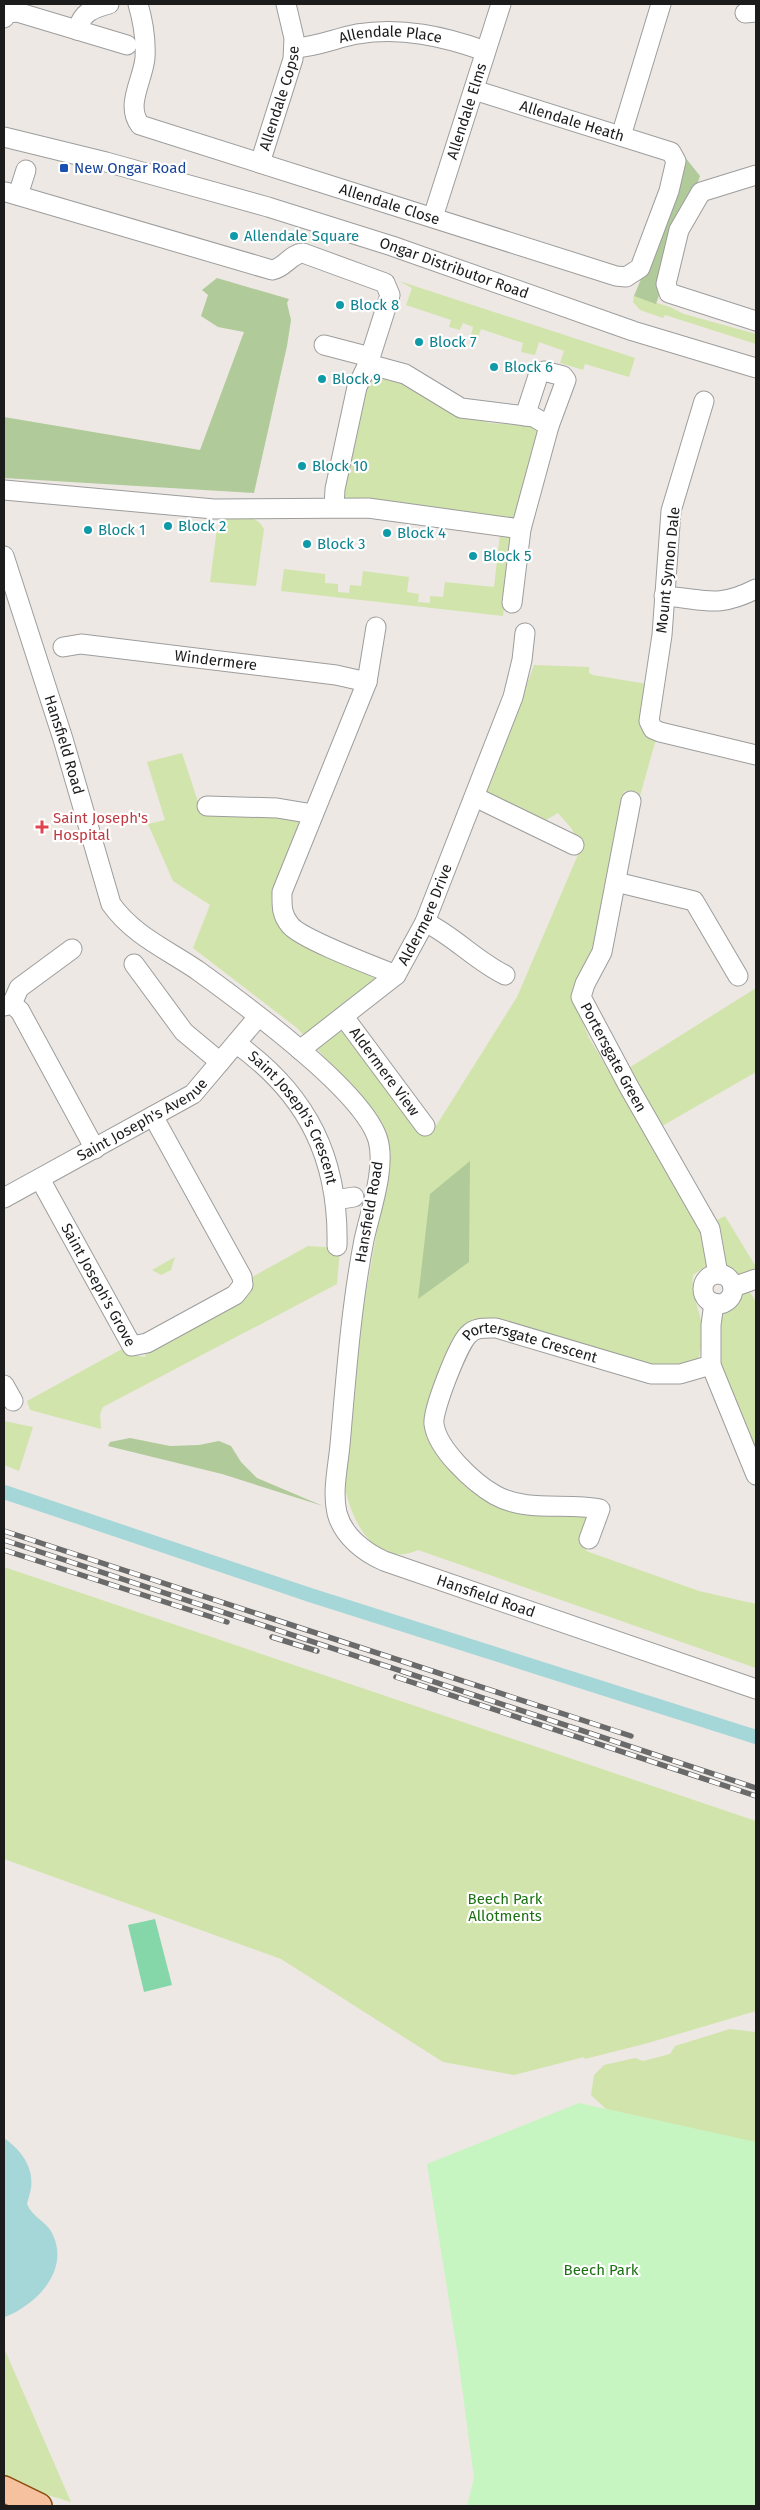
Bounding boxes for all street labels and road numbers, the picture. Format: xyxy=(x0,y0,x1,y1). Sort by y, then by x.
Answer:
street label: Allendale Place xyxy=(337,23,444,47)
street label: Allendale Copse xyxy=(256,45,303,153)
street label: Allendale Elms xyxy=(443,61,491,162)
street label: Allendale Heath xyxy=(518,97,626,145)
street label: Allendale Close xyxy=(337,180,442,229)
street label: Ongar Distributor Road xyxy=(377,234,531,303)
street label: Mount Symon Dale xyxy=(652,506,684,634)
street label: Windermere xyxy=(173,646,258,674)
street label: Hansfield Road xyxy=(40,693,88,796)
street label: Aldermere Drive xyxy=(394,861,456,969)
street label: Portersgate Green xyxy=(577,999,650,1115)
street label: Aldermere View xyxy=(346,1024,424,1120)
street label: Saint Joseph's Crescent xyxy=(244,1047,341,1186)
street label: Saint Joseph's Avenue xyxy=(74,1075,211,1165)
street label: Hansfield Road xyxy=(351,1160,387,1264)
street label: Saint Joseph's Grove xyxy=(57,1220,140,1350)
street label: Portersgate Crescent xyxy=(458,1319,600,1367)
street label: Hansfield Road xyxy=(434,1571,538,1621)

